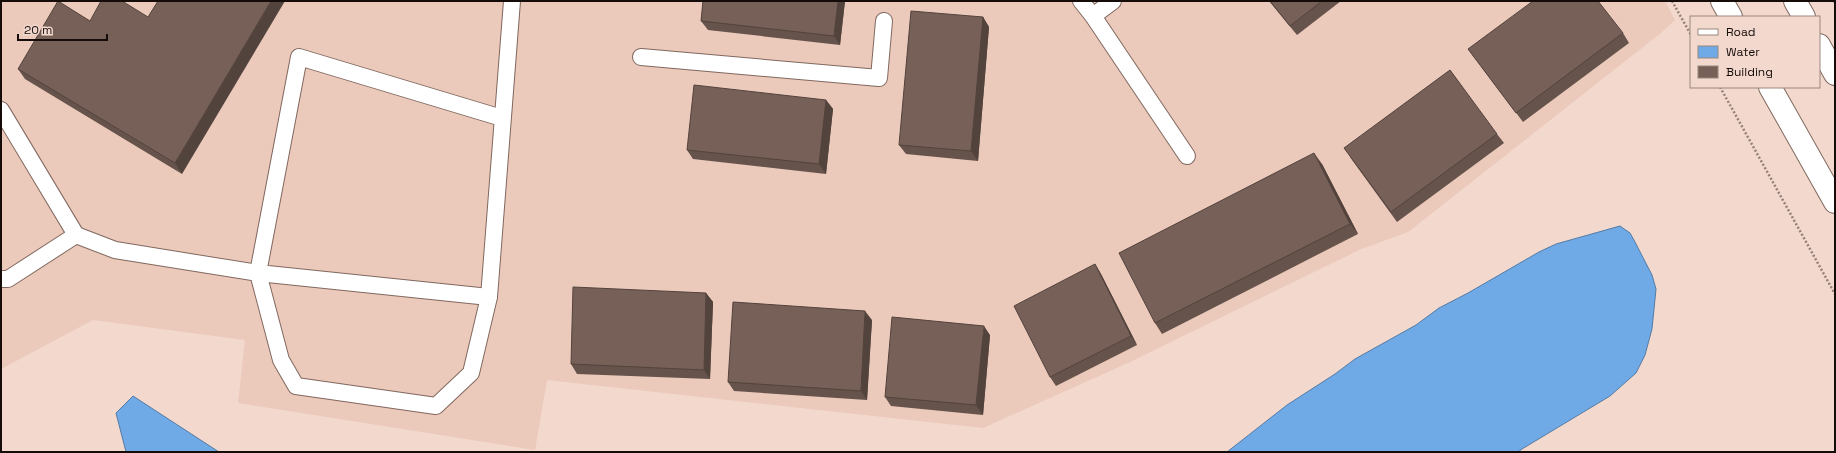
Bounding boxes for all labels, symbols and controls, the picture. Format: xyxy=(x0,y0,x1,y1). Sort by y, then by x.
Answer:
scale bar xyxy=(18,16,107,42)
legend xyxy=(1690,16,1820,88)
text: 20 m xyxy=(24,22,52,38)
text: Road xyxy=(1726,24,1755,40)
text: Water xyxy=(1726,44,1760,60)
text: Building xyxy=(1726,64,1773,80)

